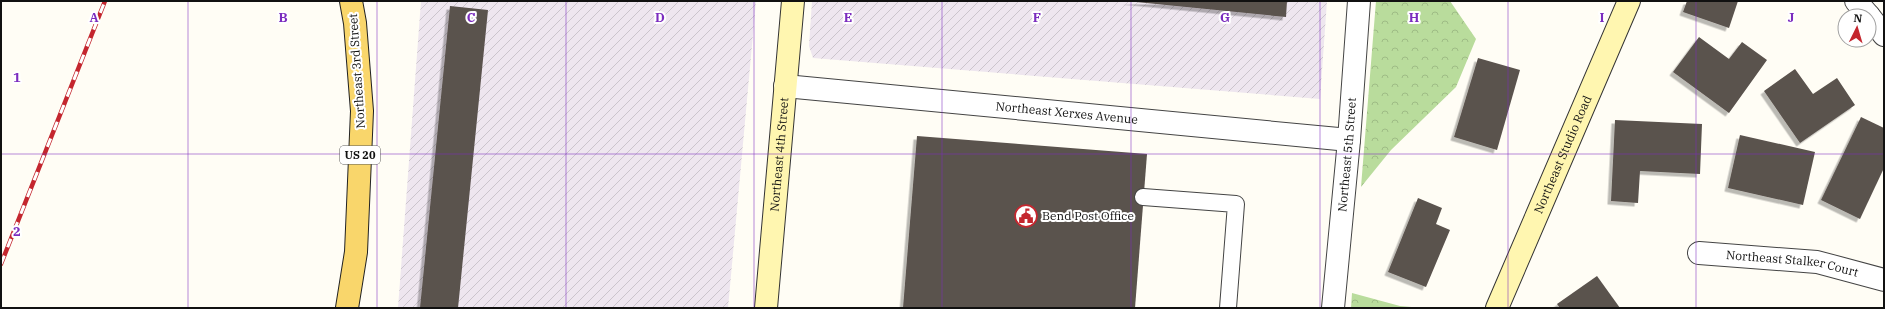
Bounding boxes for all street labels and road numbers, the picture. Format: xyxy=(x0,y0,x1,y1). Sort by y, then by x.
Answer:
street label: Northeast 3rd Street xyxy=(345,13,368,129)
street label: Northeast Studio Road xyxy=(1530,93,1595,216)
street label: Northeast 4th Street xyxy=(766,97,791,212)
street label: Northeast 5th Street xyxy=(1334,97,1359,212)
street label: Northeast Xerxes Avenue xyxy=(995,98,1138,127)
road number: US 20 xyxy=(340,146,380,164)
street label: Northeast Stalker Court xyxy=(1726,247,1860,280)

